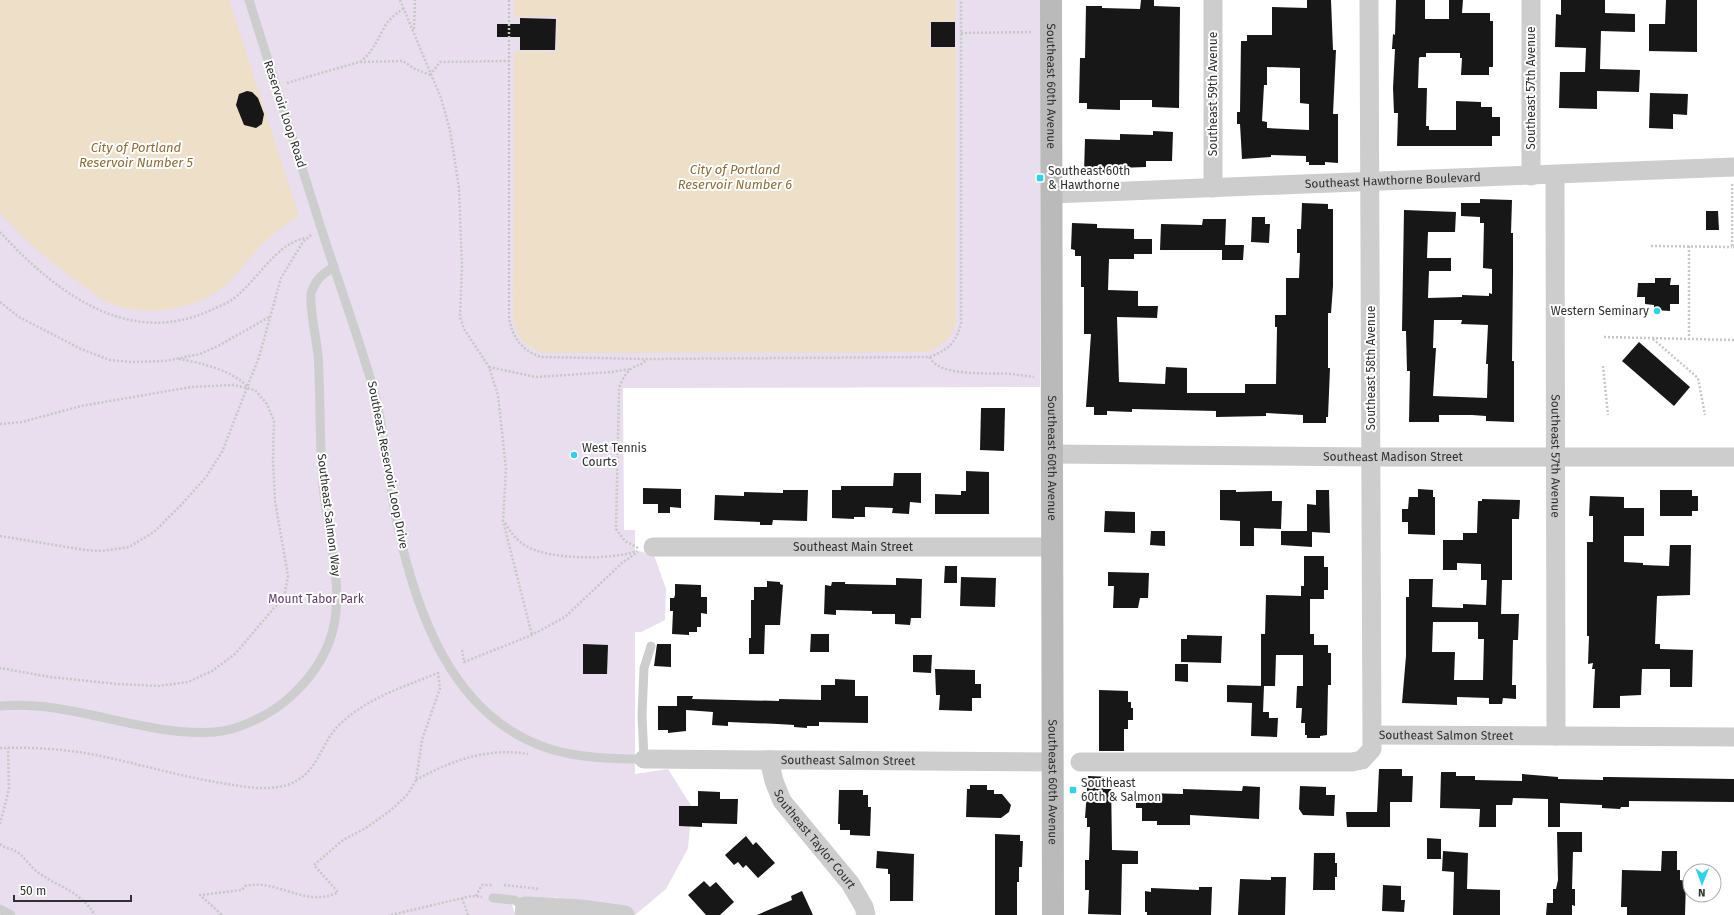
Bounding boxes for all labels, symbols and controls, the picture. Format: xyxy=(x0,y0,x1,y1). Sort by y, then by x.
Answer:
street label: Southeast 60th Avenue xyxy=(1044,23,1058,149)
street label: Southeast 57th Avenue xyxy=(1524,26,1538,150)
street label: Southeast 59th Avenue xyxy=(1206,32,1220,156)
street label: Reservoir Loop Road xyxy=(261,59,309,169)
water label: City of Portland Reservoir Number 5 xyxy=(79,140,194,170)
water label: City of Portland Reservoir Number 6 xyxy=(678,162,792,192)
place label: Southeast 60th & Hawthorne xyxy=(1048,164,1130,192)
street label: Southeast Hawthorne Boulevard xyxy=(1305,170,1481,191)
marker: Southeast 60th & Hawthorne xyxy=(1035,173,1045,183)
place label: Western Seminary xyxy=(1551,304,1649,318)
street label: Southeast 58th Avenue xyxy=(1364,306,1378,430)
marker: Western Seminary xyxy=(1652,306,1662,316)
street label: Southeast Reservoir Loop Drive xyxy=(365,380,411,550)
street label: Southeast 57th Avenue xyxy=(1548,394,1563,518)
street label: Southeast 60th Avenue xyxy=(1045,395,1059,521)
place label: West Tennis Courts xyxy=(582,441,647,469)
marker: West Tennis Courts xyxy=(569,450,579,460)
street label: Southeast Madison Street xyxy=(1323,450,1464,464)
street label: Southeast Salmon Way xyxy=(315,453,343,577)
street label: Southeast Main Street xyxy=(793,540,914,554)
park label: Mount Tabor Park xyxy=(268,592,365,606)
street label: Southeast 60th Avenue xyxy=(1046,719,1060,845)
street label: Southeast Salmon Street xyxy=(1379,728,1514,743)
street label: Southeast Salmon Street xyxy=(781,753,916,768)
place label: Southeast 60th & Salmon xyxy=(1081,776,1161,804)
marker: Southeast 60th & Salmon xyxy=(1068,785,1078,795)
street label: Southeast Taylor Court xyxy=(771,787,859,892)
north arrow xyxy=(1682,863,1722,903)
scale bar xyxy=(14,877,131,903)
text: 50 m xyxy=(20,884,46,898)
text: N xyxy=(1698,886,1706,899)

